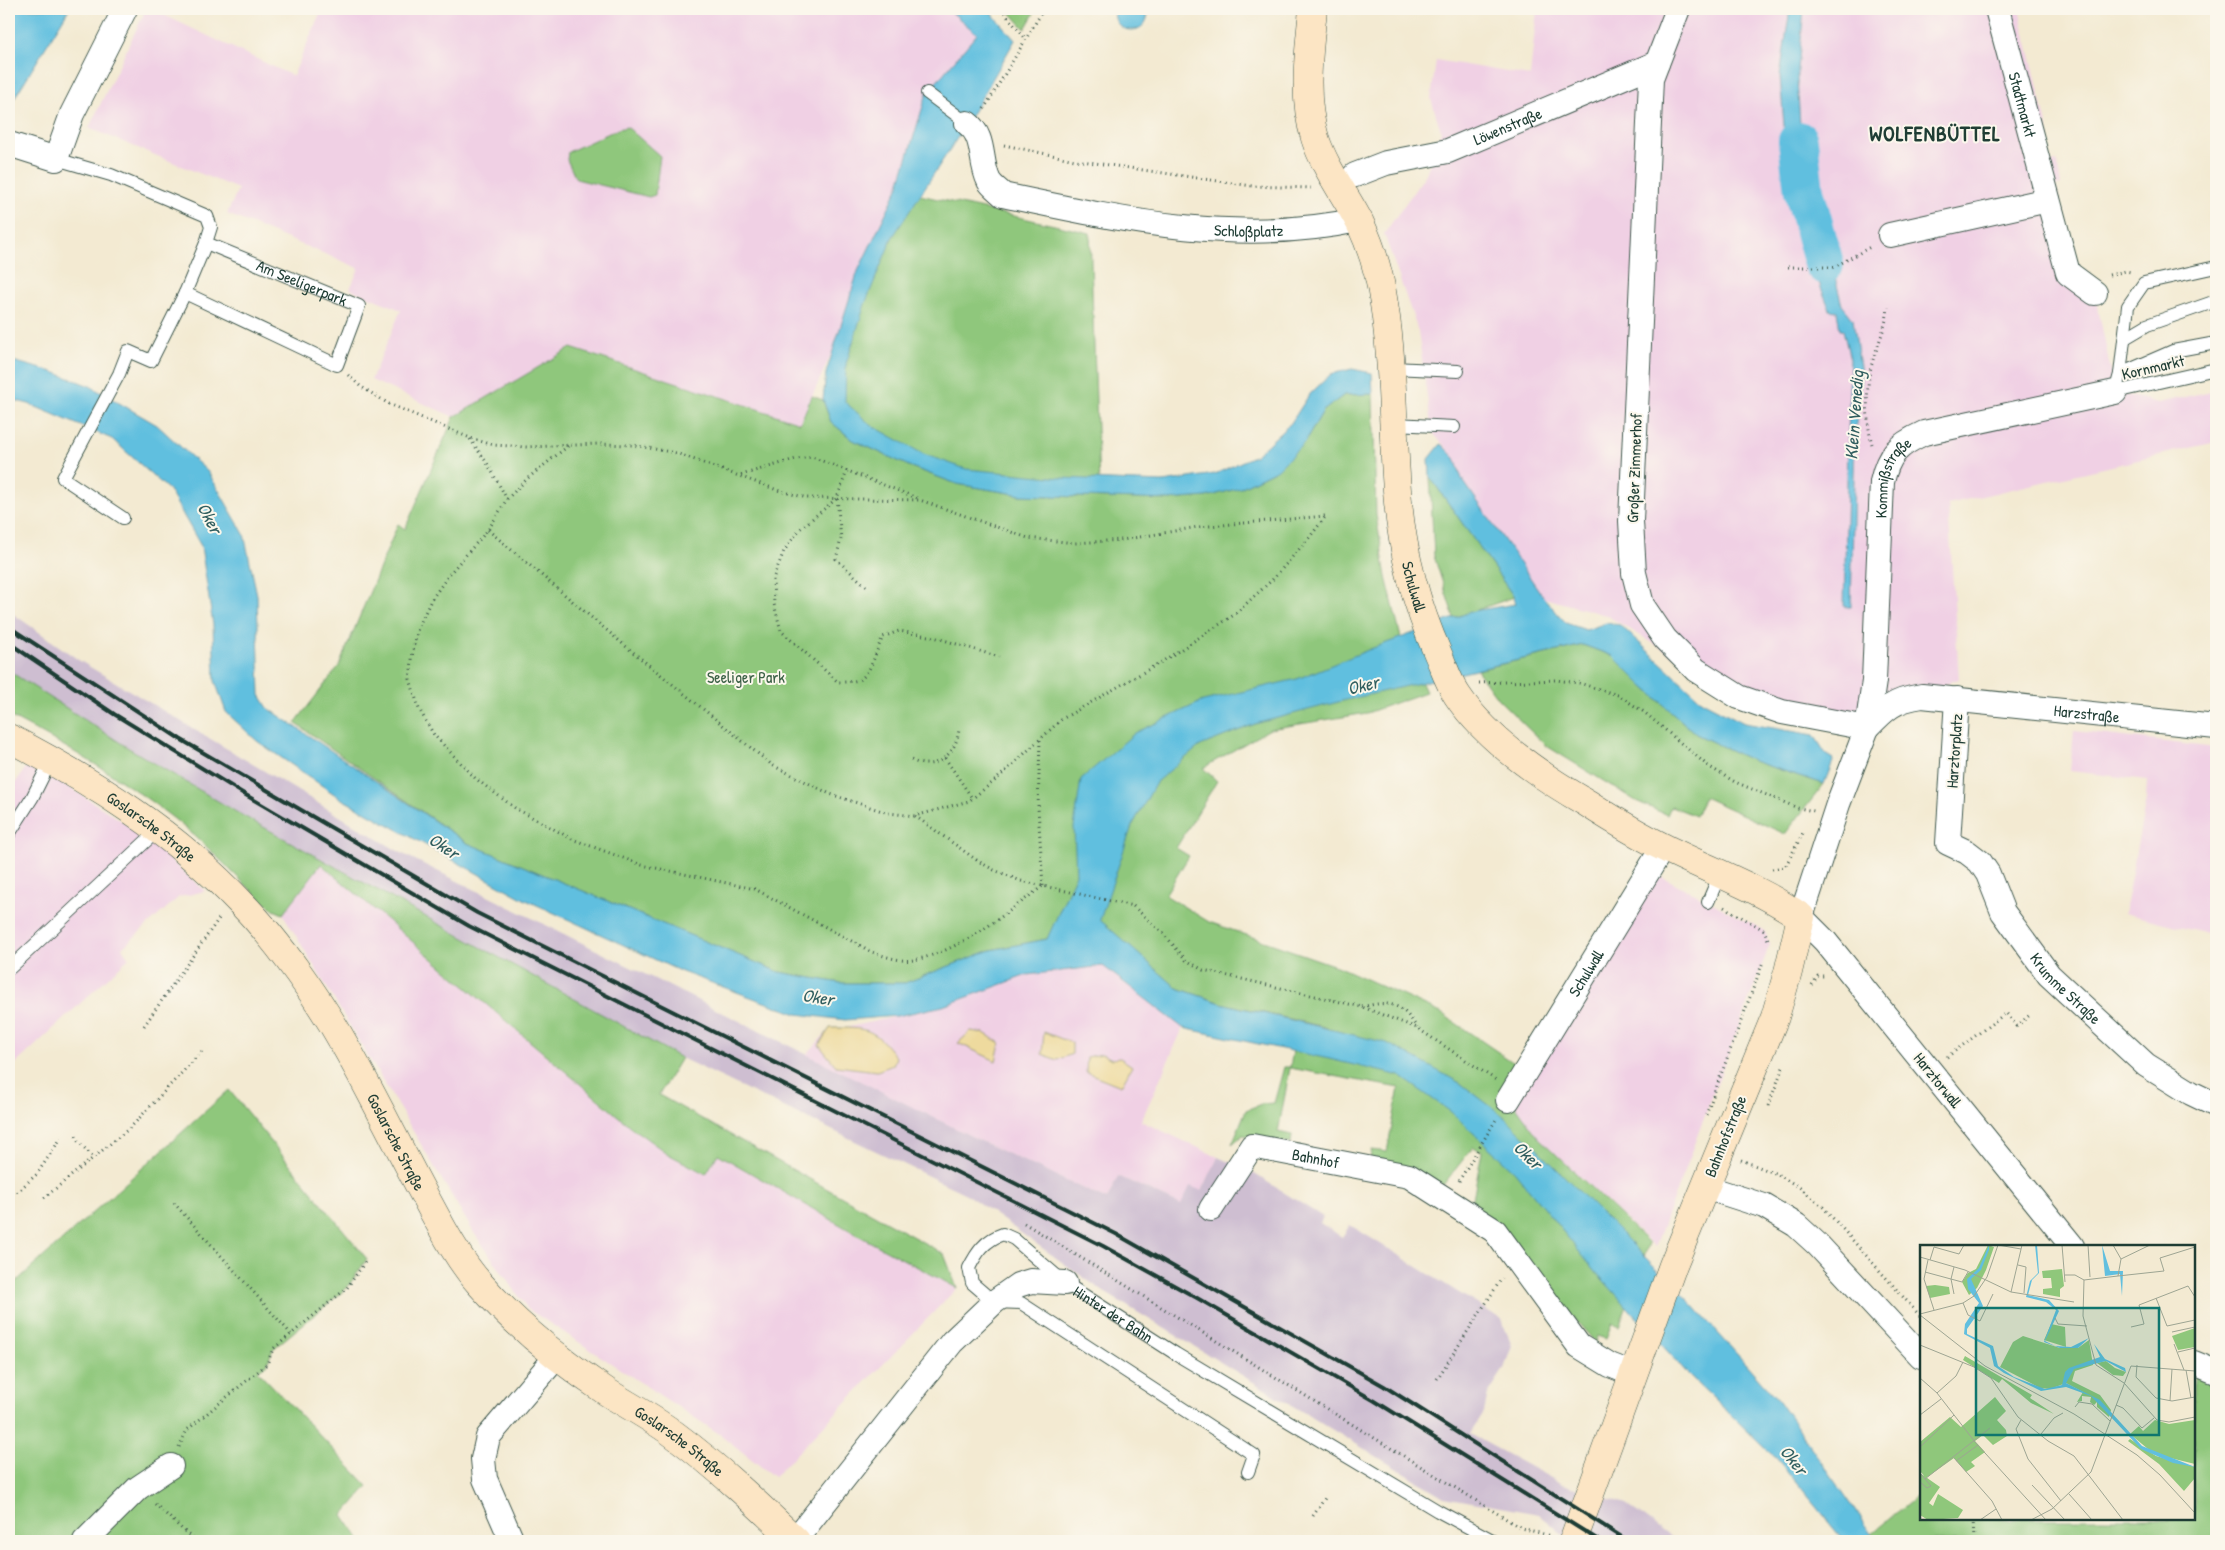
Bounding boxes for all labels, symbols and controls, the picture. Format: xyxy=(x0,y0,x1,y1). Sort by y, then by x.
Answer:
street label: Stadtmarkt xyxy=(2003,70,2042,140)
street label: Löwenstraße xyxy=(1470,101,1546,150)
district label: WOLFENBÜTTEL xyxy=(1869,119,2001,148)
street label: Schloßplatz xyxy=(1213,219,1284,242)
street label: Am Seeligerpark xyxy=(253,254,351,311)
street label: Kornmarkt xyxy=(2120,349,2187,385)
water label: Klein Venedig xyxy=(1838,369,1870,460)
street label: Großer Zimmerhof xyxy=(1621,412,1647,523)
street label: Kommißstraße xyxy=(1870,431,1916,519)
water label: Oker xyxy=(192,498,229,540)
street label: Schulwall xyxy=(1397,559,1432,615)
park label: Seeliger Park xyxy=(707,666,785,688)
water label: Oker xyxy=(1345,669,1383,701)
street label: Harzstraße xyxy=(2053,699,2121,728)
street label: Harztorplatz xyxy=(1940,713,1968,789)
street label: Goslarsche Straße xyxy=(103,786,202,867)
water label: Oker xyxy=(424,827,466,866)
street label: Schulwall xyxy=(1563,945,1609,1001)
street label: Krumme Straße xyxy=(2025,948,2106,1029)
water label: Oker xyxy=(800,982,838,1012)
street label: Harztorwall xyxy=(1909,1048,1967,1112)
street label: Goslarsche Straße xyxy=(362,1089,431,1195)
street label: Bahnhofstraße xyxy=(1699,1091,1752,1180)
water label: Oker xyxy=(1508,1135,1550,1176)
street label: Bahnhof xyxy=(1290,1143,1341,1173)
inset map xyxy=(1920,1245,2195,1520)
street label: Hinter der Bahn xyxy=(1069,1280,1158,1348)
street label: Goslarsche Straße xyxy=(631,1400,729,1482)
water label: Oker xyxy=(1774,1440,1815,1482)

